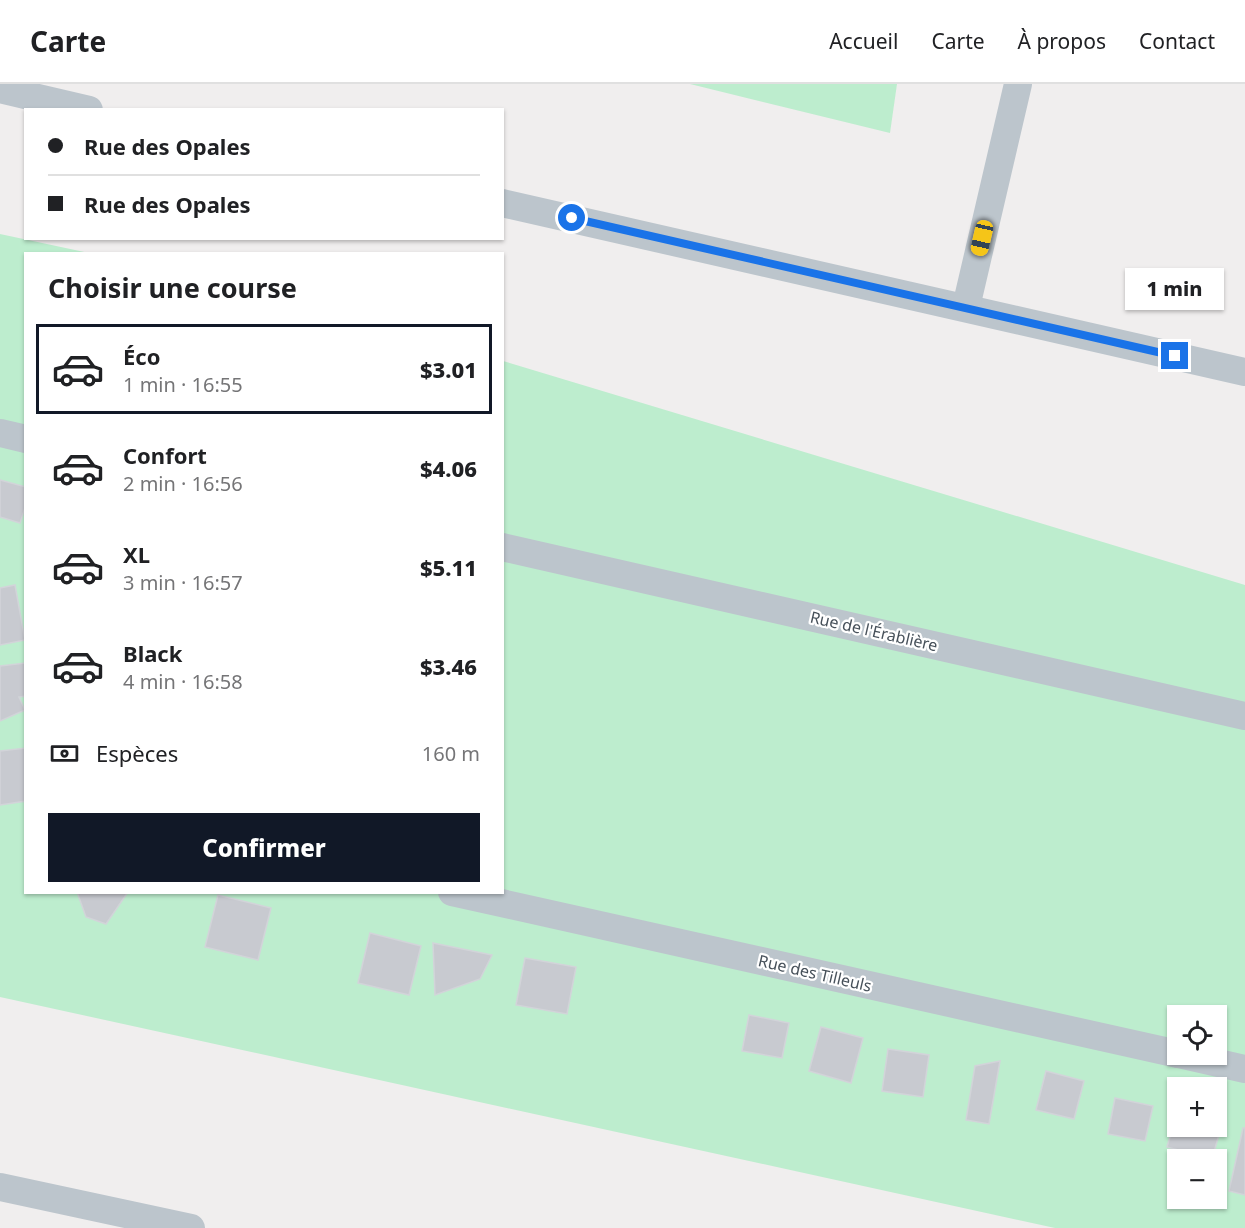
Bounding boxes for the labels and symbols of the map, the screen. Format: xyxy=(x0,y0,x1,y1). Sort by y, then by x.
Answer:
route start xyxy=(558,204,585,231)
car xyxy=(969,218,995,258)
callout: 1 min xyxy=(1126,269,1224,311)
route end xyxy=(1161,342,1188,369)
street label: Rue de l'Érablière xyxy=(808,606,940,656)
street label: Rue des Tilleuls xyxy=(756,949,874,997)

